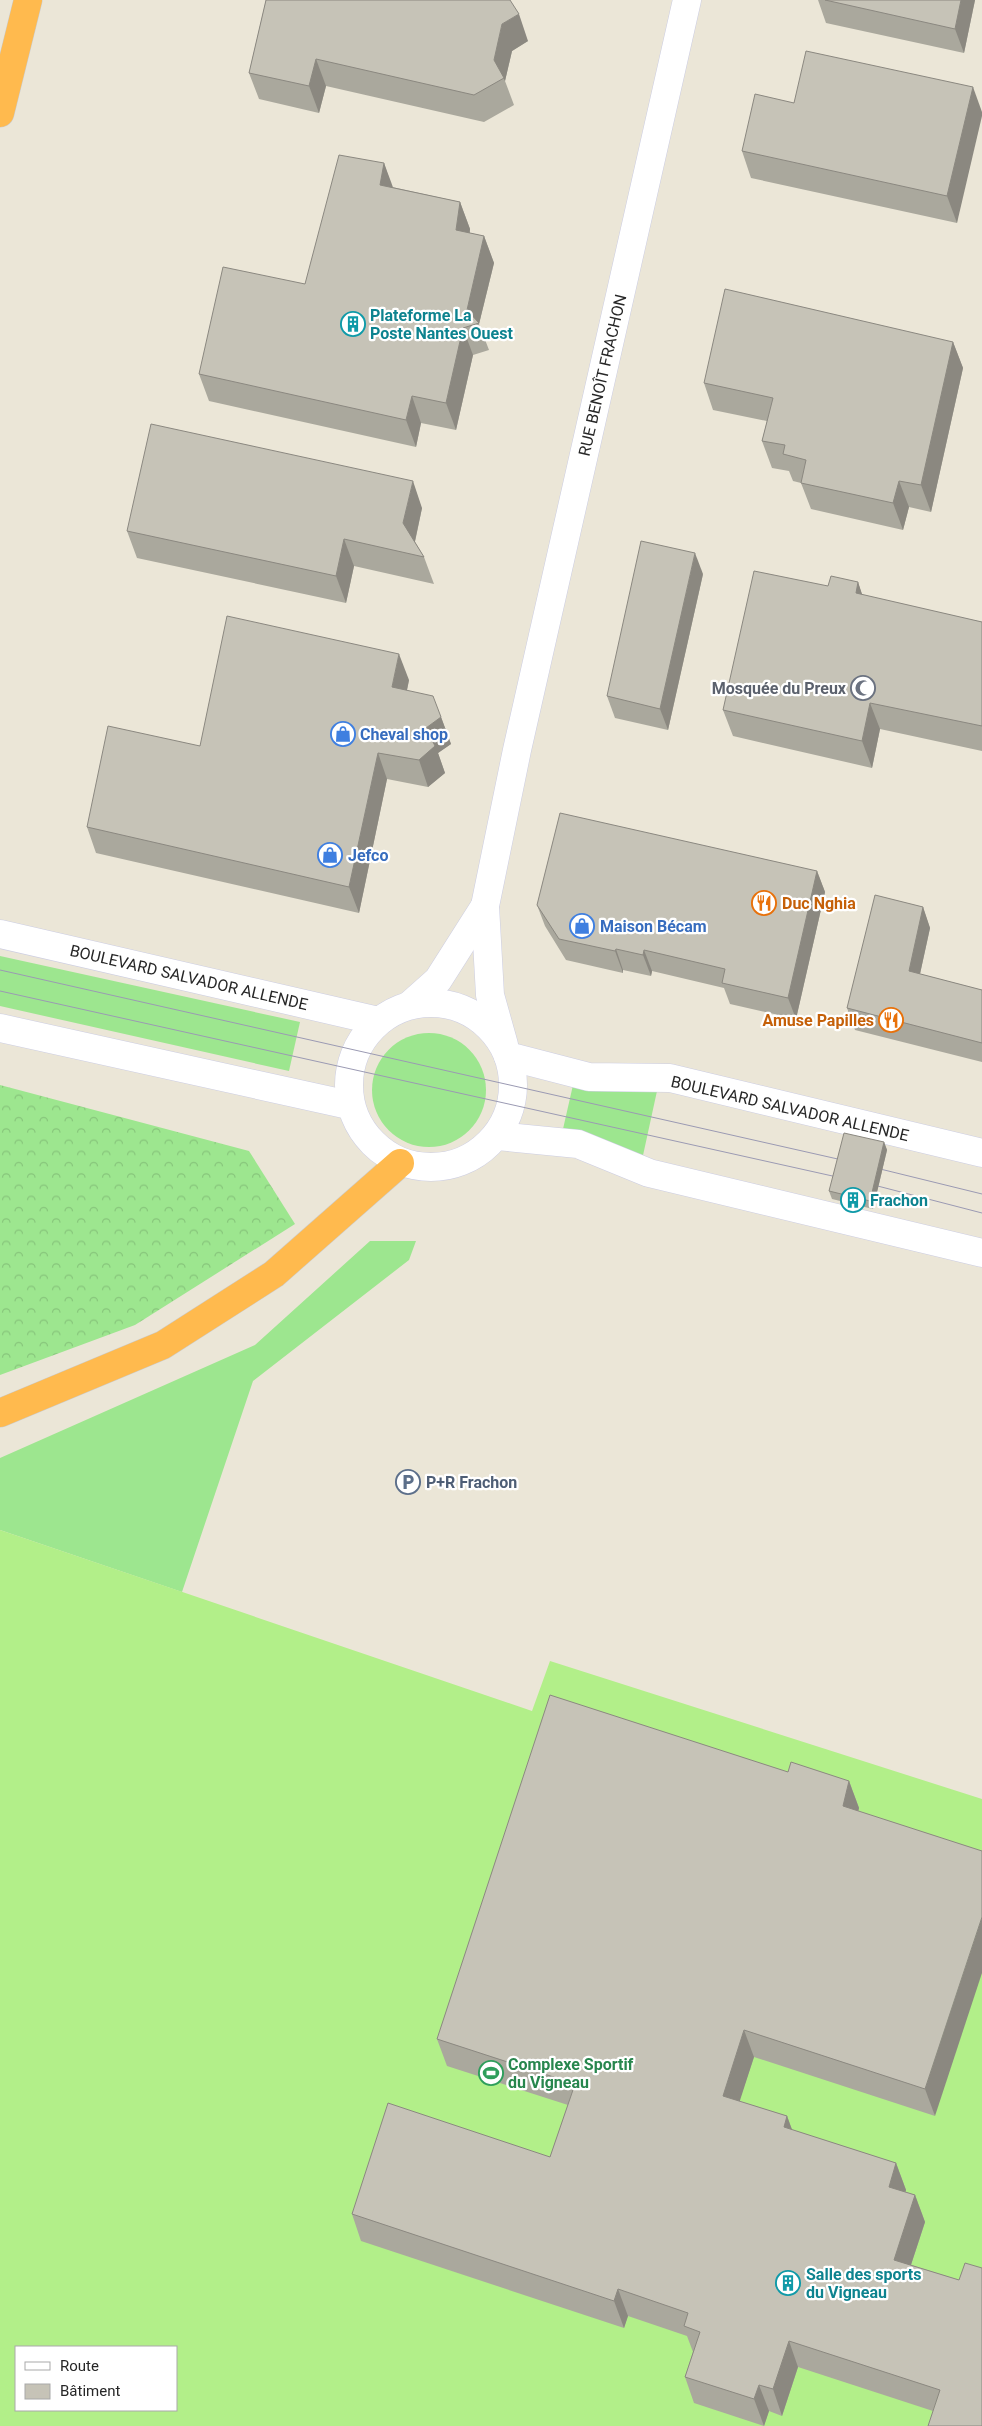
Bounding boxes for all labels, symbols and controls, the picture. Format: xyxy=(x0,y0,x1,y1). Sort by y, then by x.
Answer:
street label: RUE BENOÎT FRACHON xyxy=(575,292,630,458)
place label: Plateforme La Poste Nantes Ouest xyxy=(370,306,513,343)
building icon: Plateforme La Poste Nantes Ouest xyxy=(340,311,366,337)
mosque icon: Mosquée du Preux xyxy=(850,675,876,701)
place label: Mosquée du Preux xyxy=(712,679,847,698)
shop icon: Cheval shop xyxy=(330,721,356,747)
place label: Cheval shop xyxy=(360,725,448,744)
shop icon: Jefco xyxy=(317,842,343,868)
place label: Jefco xyxy=(348,846,388,865)
restaurant icon: Duc Nghia xyxy=(751,890,777,916)
place label: Duc Nghia xyxy=(782,894,856,913)
shop icon: Maison Bécam xyxy=(569,913,595,939)
place label: Maison Bécam xyxy=(600,917,707,936)
street label: BOULEVARD SALVADOR ALLENDE xyxy=(68,941,310,1014)
restaurant icon: Amuse Papilles xyxy=(878,1007,904,1033)
place label: Amuse Papilles xyxy=(762,1011,874,1030)
street label: BOULEVARD SALVADOR ALLENDE xyxy=(669,1072,911,1145)
building icon: Frachon xyxy=(840,1187,866,1213)
place label: Frachon xyxy=(870,1191,928,1210)
parking icon: P+R Frachon xyxy=(395,1469,421,1495)
place label: P+R Frachon xyxy=(426,1473,517,1492)
place label: Complexe Sportif du Vigneau xyxy=(508,2055,634,2092)
sports icon: Complexe Sportif du Vigneau xyxy=(478,2060,504,2086)
place label: Salle des sports du Vigneau xyxy=(806,2265,921,2302)
building icon: Salle des sports du Vigneau xyxy=(775,2270,801,2296)
legend xyxy=(15,2346,178,2411)
text: Route xyxy=(60,2357,99,2375)
text: Bâtiment xyxy=(60,2382,120,2400)

